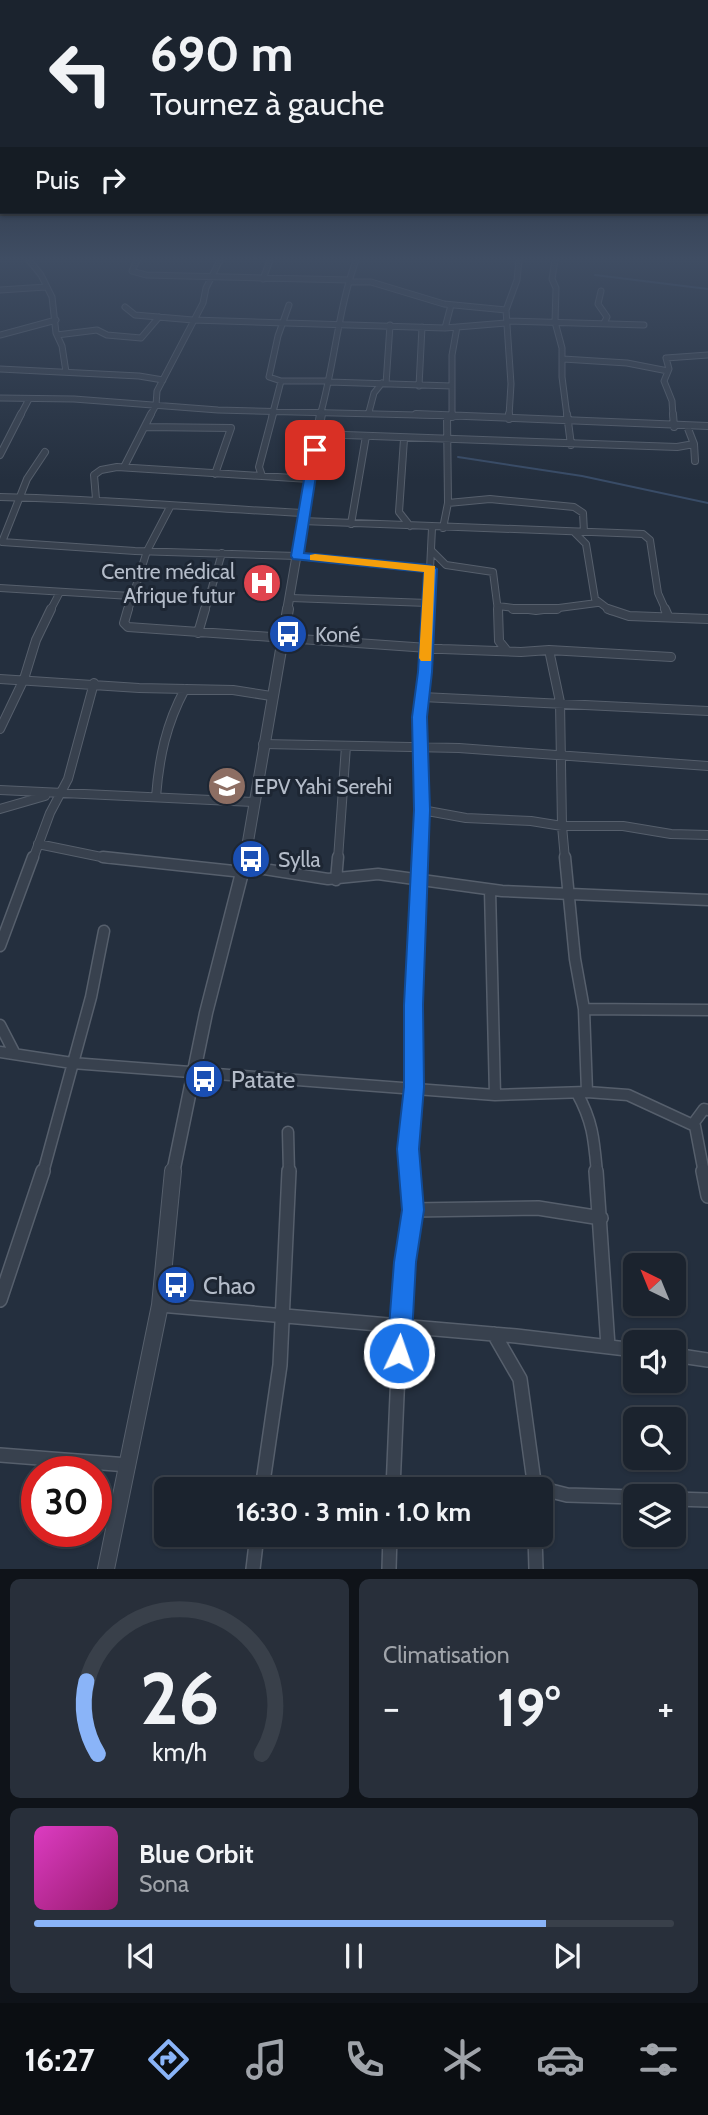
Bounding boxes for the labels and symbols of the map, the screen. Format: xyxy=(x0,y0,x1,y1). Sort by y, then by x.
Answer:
pin xyxy=(285,420,345,480)
place label: Centre médical Afrique futur xyxy=(101,559,235,608)
hospital icon: Centre médical Afrique futur xyxy=(241,562,283,604)
bus stop icon: Koné xyxy=(267,613,309,655)
place label: Koné xyxy=(315,622,360,647)
school or university icon: EPV Yahi Serehi xyxy=(206,765,248,807)
place label: EPV Yahi Serehi xyxy=(254,774,392,799)
bus stop icon: Sylla xyxy=(230,838,272,880)
place label: Sylla xyxy=(278,847,321,872)
bus stop icon: Patate xyxy=(183,1058,225,1100)
place label: Patate xyxy=(231,1065,295,1094)
north arrow xyxy=(623,1253,686,1316)
bus stop icon: Chao xyxy=(155,1264,197,1306)
place label: Chao xyxy=(203,1271,256,1300)
position arrow xyxy=(362,1316,436,1390)
speed limit sign: 30 xyxy=(21,1456,112,1547)

